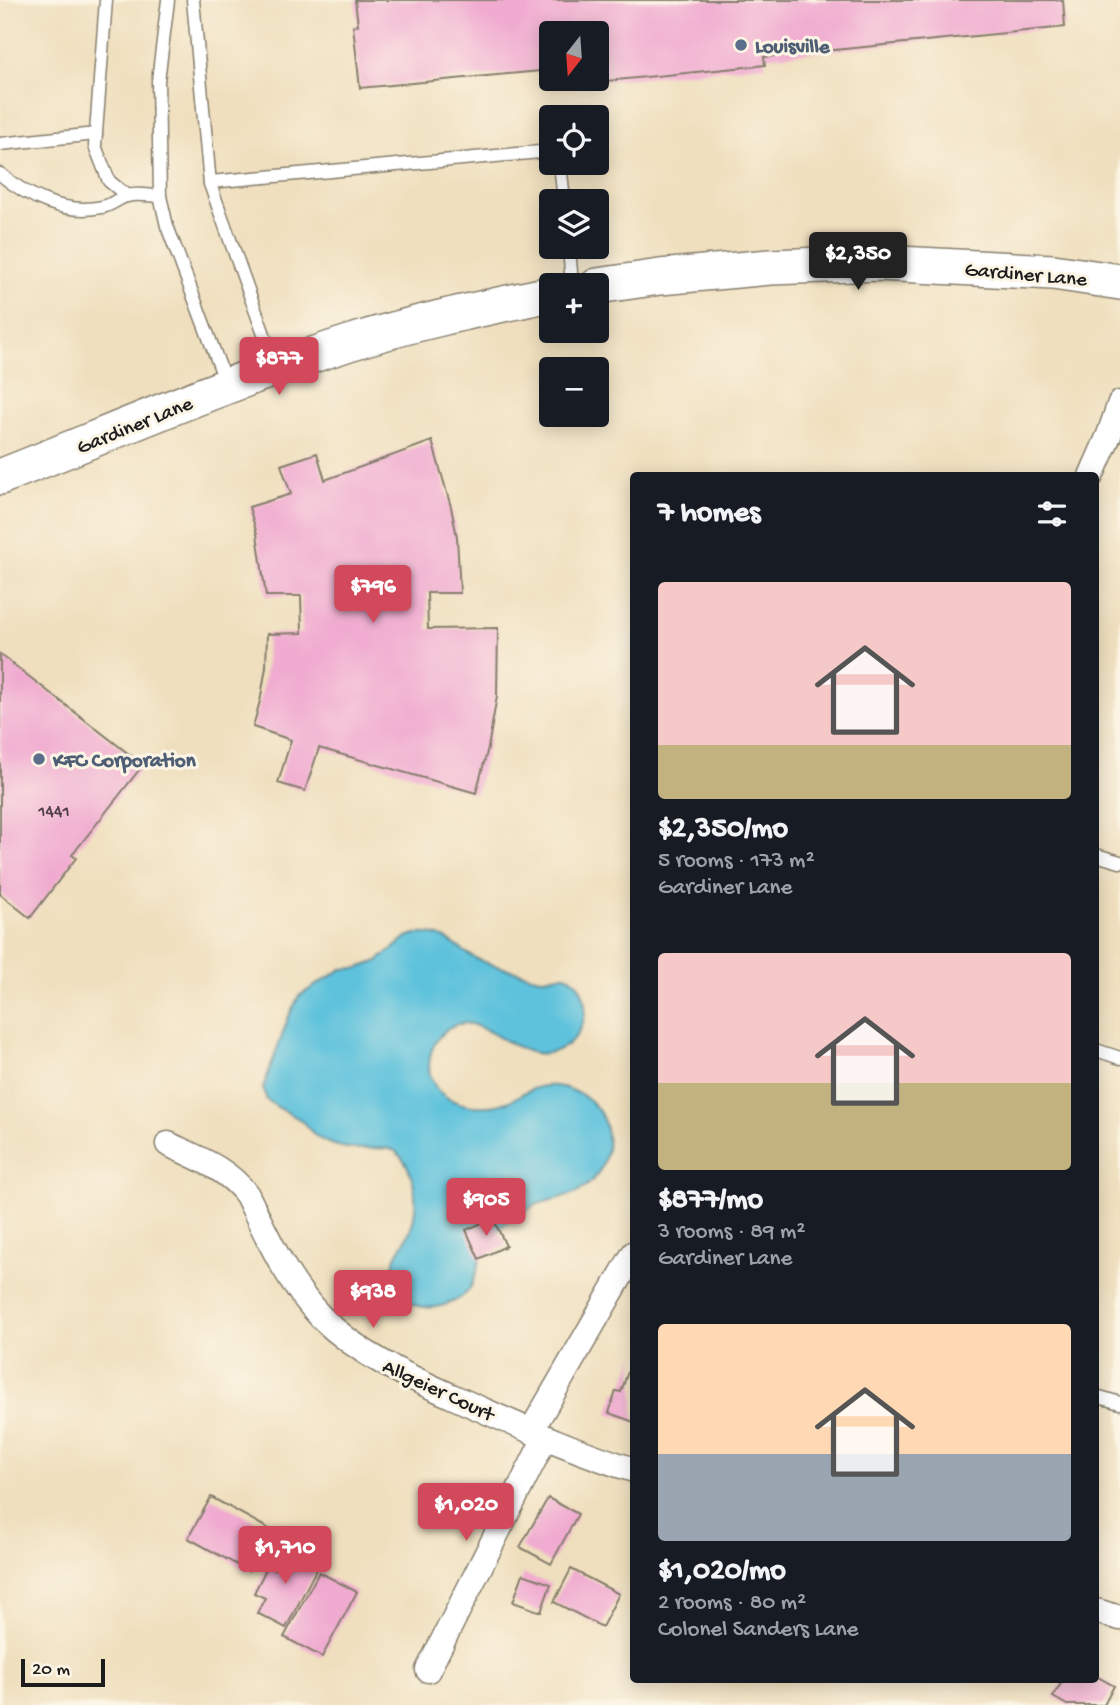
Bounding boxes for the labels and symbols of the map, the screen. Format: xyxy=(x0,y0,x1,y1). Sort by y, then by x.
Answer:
north arrow xyxy=(539,21,609,91)
place label: Louisville xyxy=(755,36,831,61)
marker: Louisville xyxy=(733,37,749,53)
pin: $2,350 xyxy=(801,232,915,292)
street label: Gardiner Lane xyxy=(964,259,1089,294)
pin: $877 xyxy=(238,338,320,397)
street label: Gardiner Lane xyxy=(74,392,198,462)
pin: $796 xyxy=(332,566,414,625)
place label: KFC Corporation xyxy=(52,750,197,775)
marker: KFC Corporation xyxy=(31,751,47,767)
house number: 1441 xyxy=(37,802,70,823)
pin: $905 xyxy=(445,1178,527,1238)
pin: $938 xyxy=(332,1270,414,1330)
street label: Allgeier Court xyxy=(378,1355,500,1430)
pin: $1,020 xyxy=(409,1484,523,1543)
pin: $1,710 xyxy=(228,1526,342,1586)
scale bar xyxy=(21,1656,105,1688)

